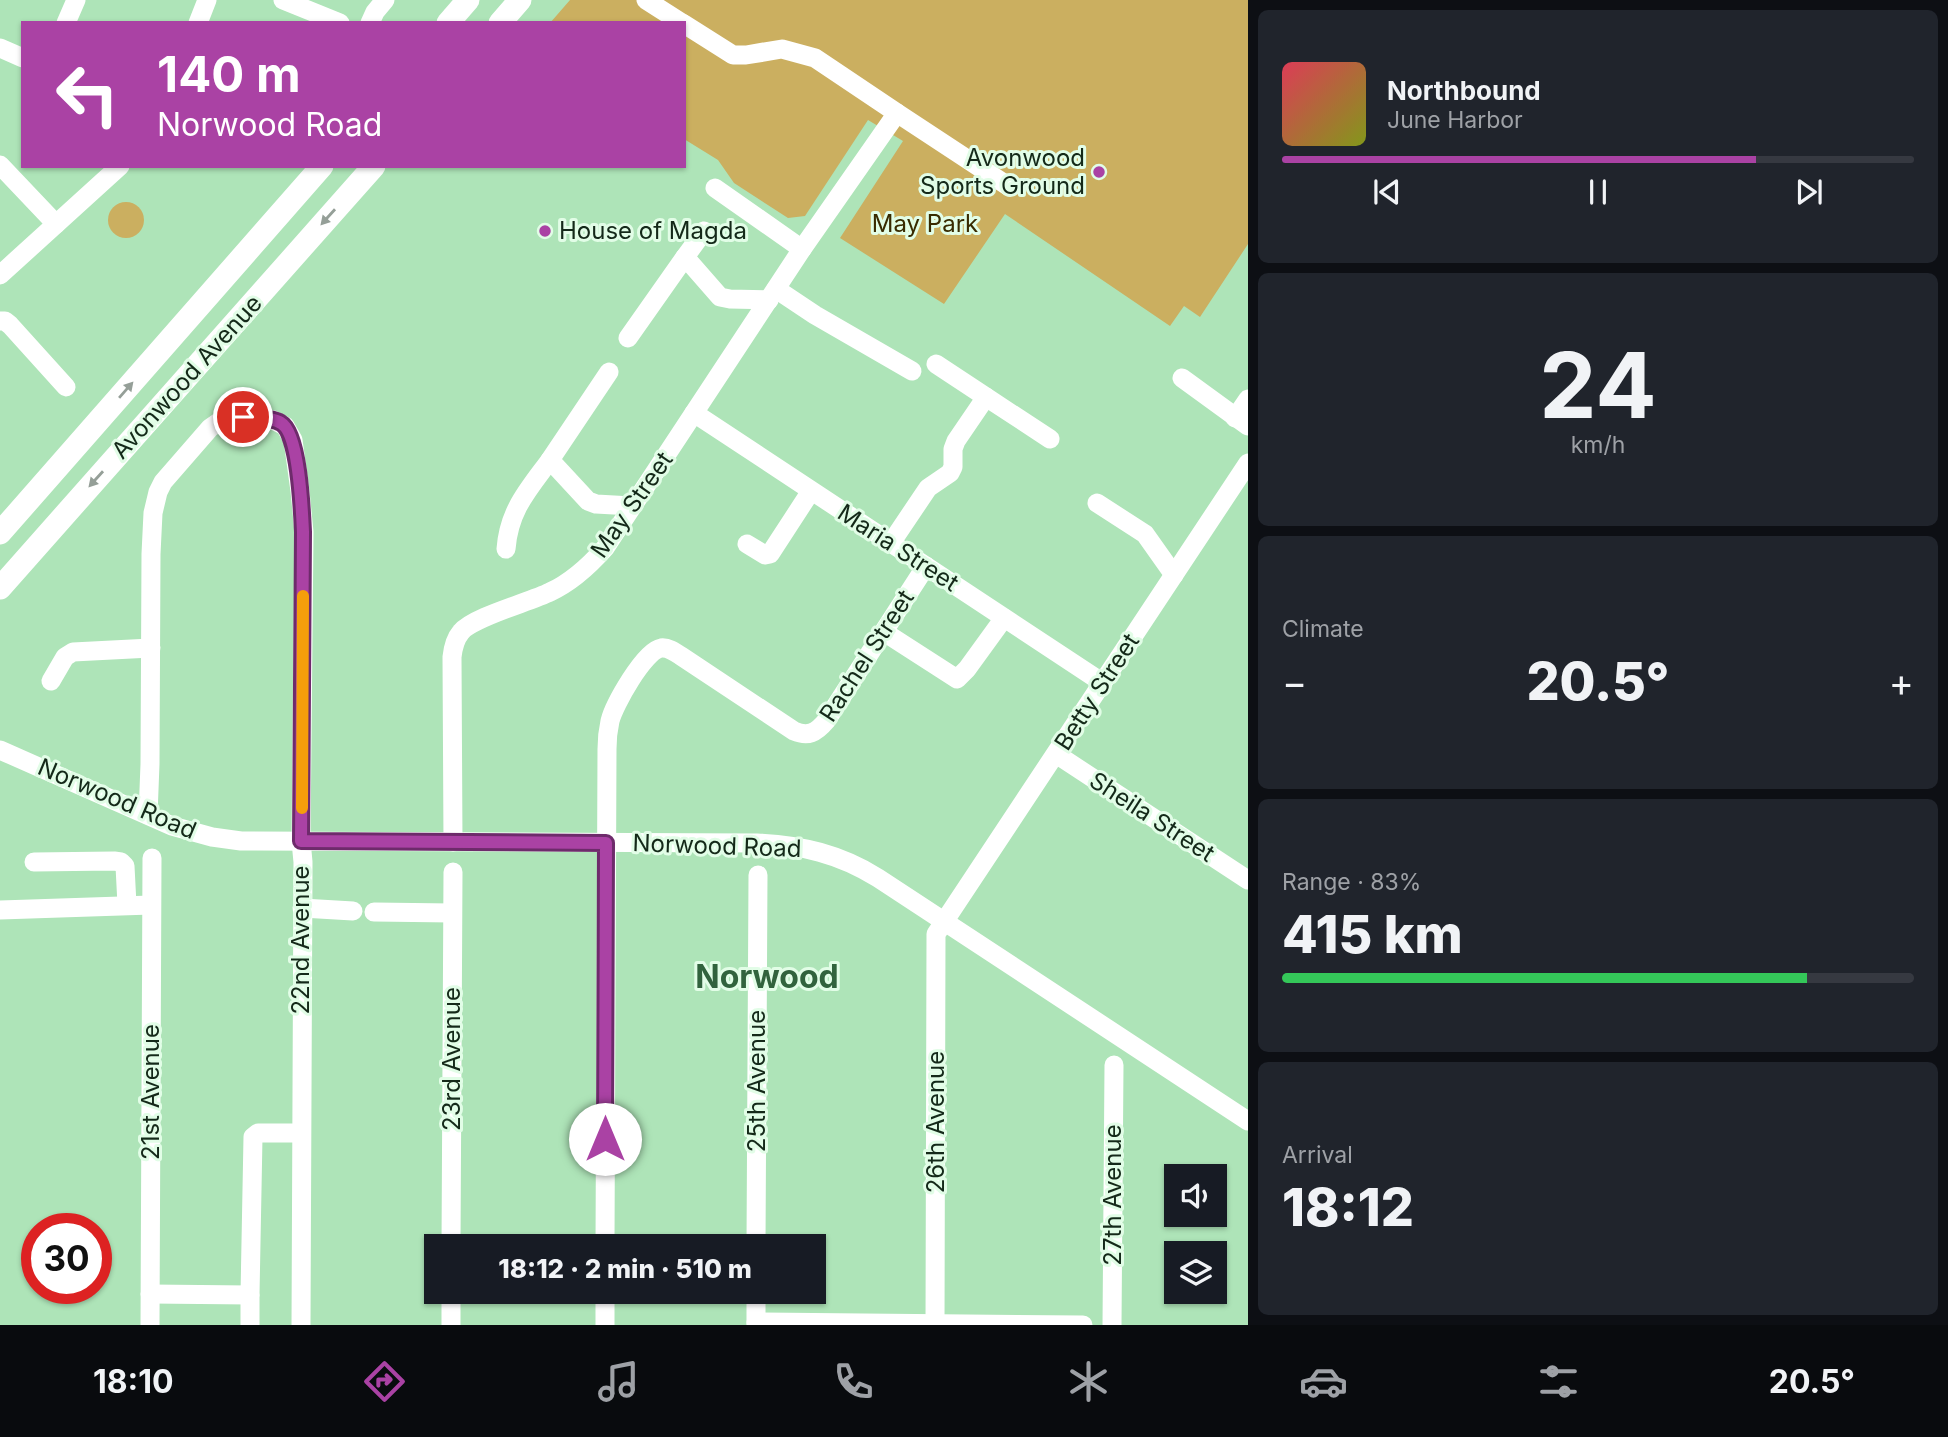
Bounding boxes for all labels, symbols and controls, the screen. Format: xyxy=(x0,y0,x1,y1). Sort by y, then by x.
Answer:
text: 140 m xyxy=(157,45,301,104)
icon: left xyxy=(42,49,133,140)
text: Northbound xyxy=(1387,75,1541,106)
text: Norwood Road xyxy=(157,105,382,144)
text: June Harbor xyxy=(1387,106,1523,134)
place label: Avonwood Sports Ground xyxy=(920,143,1085,200)
marker: Avonwood Sports Ground xyxy=(1091,164,1107,180)
icon: previous xyxy=(1368,173,1406,211)
icon: pause xyxy=(1579,173,1617,211)
icon: next xyxy=(1790,173,1828,211)
one-way arrow xyxy=(320,208,336,226)
park label: May Park xyxy=(872,209,978,238)
place label: House of Magda xyxy=(559,216,747,245)
marker: House of Magda xyxy=(537,223,553,239)
street label: Avonwood Avenue xyxy=(106,289,268,464)
text: 24 xyxy=(1539,330,1657,440)
one-way arrow xyxy=(118,381,134,399)
pin xyxy=(213,387,273,447)
icon: arrive xyxy=(224,398,262,436)
text: km/h xyxy=(1571,431,1625,459)
street label: May Street xyxy=(585,446,679,563)
one-way arrow xyxy=(88,470,104,488)
street label: Maria Street xyxy=(832,498,964,597)
street label: Rachel Street xyxy=(813,584,920,727)
text: Climate xyxy=(1282,615,1364,643)
street label: Betty Street xyxy=(1048,628,1145,756)
text: 20.5° xyxy=(1526,650,1670,713)
text: − xyxy=(1282,659,1307,705)
text: + xyxy=(1889,659,1914,705)
street label: Norwood Road xyxy=(34,752,201,845)
street label: Sheila Street xyxy=(1084,765,1220,868)
street label: Norwood Road xyxy=(632,828,802,863)
street label: 22nd Avenue xyxy=(286,865,315,1015)
text: Range · 83% xyxy=(1282,868,1421,896)
text: 415 km xyxy=(1282,903,1463,966)
district label: Norwood xyxy=(695,957,839,996)
street label: 23rd Avenue xyxy=(437,987,466,1131)
street label: 25th Avenue xyxy=(742,1010,771,1152)
street label: 21st Avenue xyxy=(136,1024,165,1160)
street label: 26th Avenue xyxy=(921,1051,950,1193)
position arrow xyxy=(568,1102,642,1176)
street label: 27th Avenue xyxy=(1098,1124,1127,1266)
text: Arrival xyxy=(1282,1141,1353,1169)
map controls xyxy=(1164,1164,1227,1304)
button: sound xyxy=(1164,1164,1227,1227)
text: 18:12 xyxy=(1282,1176,1414,1239)
speed limit sign: 30 xyxy=(21,1213,112,1304)
button: layers xyxy=(1164,1241,1227,1304)
text: 18:12 · 2 min · 510 m xyxy=(498,1253,752,1284)
icon: directions xyxy=(360,1357,409,1406)
icon: music xyxy=(594,1357,643,1406)
icon: phone xyxy=(829,1357,878,1406)
icon: climate xyxy=(1064,1357,1113,1406)
icon: car xyxy=(1299,1357,1348,1406)
icon: filters xyxy=(1534,1357,1583,1406)
text: 18:10 xyxy=(93,1362,174,1401)
text: 20.5° xyxy=(1769,1362,1855,1401)

